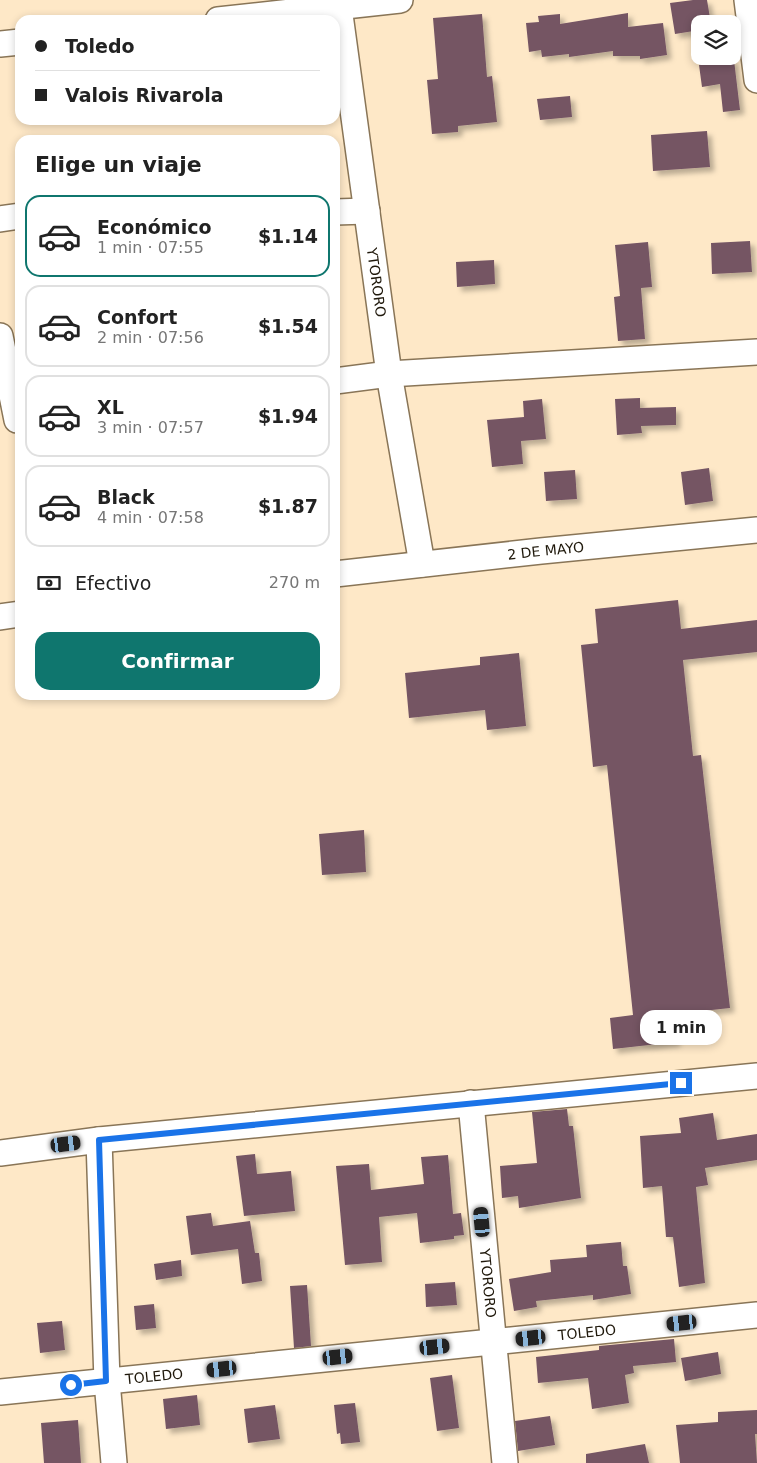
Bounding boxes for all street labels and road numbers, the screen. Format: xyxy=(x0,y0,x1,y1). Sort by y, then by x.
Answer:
street label: YTORORO xyxy=(364,246,389,318)
street label: 2 DE MAYO xyxy=(507,539,585,563)
street label: YTORORO xyxy=(477,1247,499,1319)
street label: TOLEDO xyxy=(556,1321,617,1343)
street label: TOLEDO xyxy=(124,1365,184,1387)

